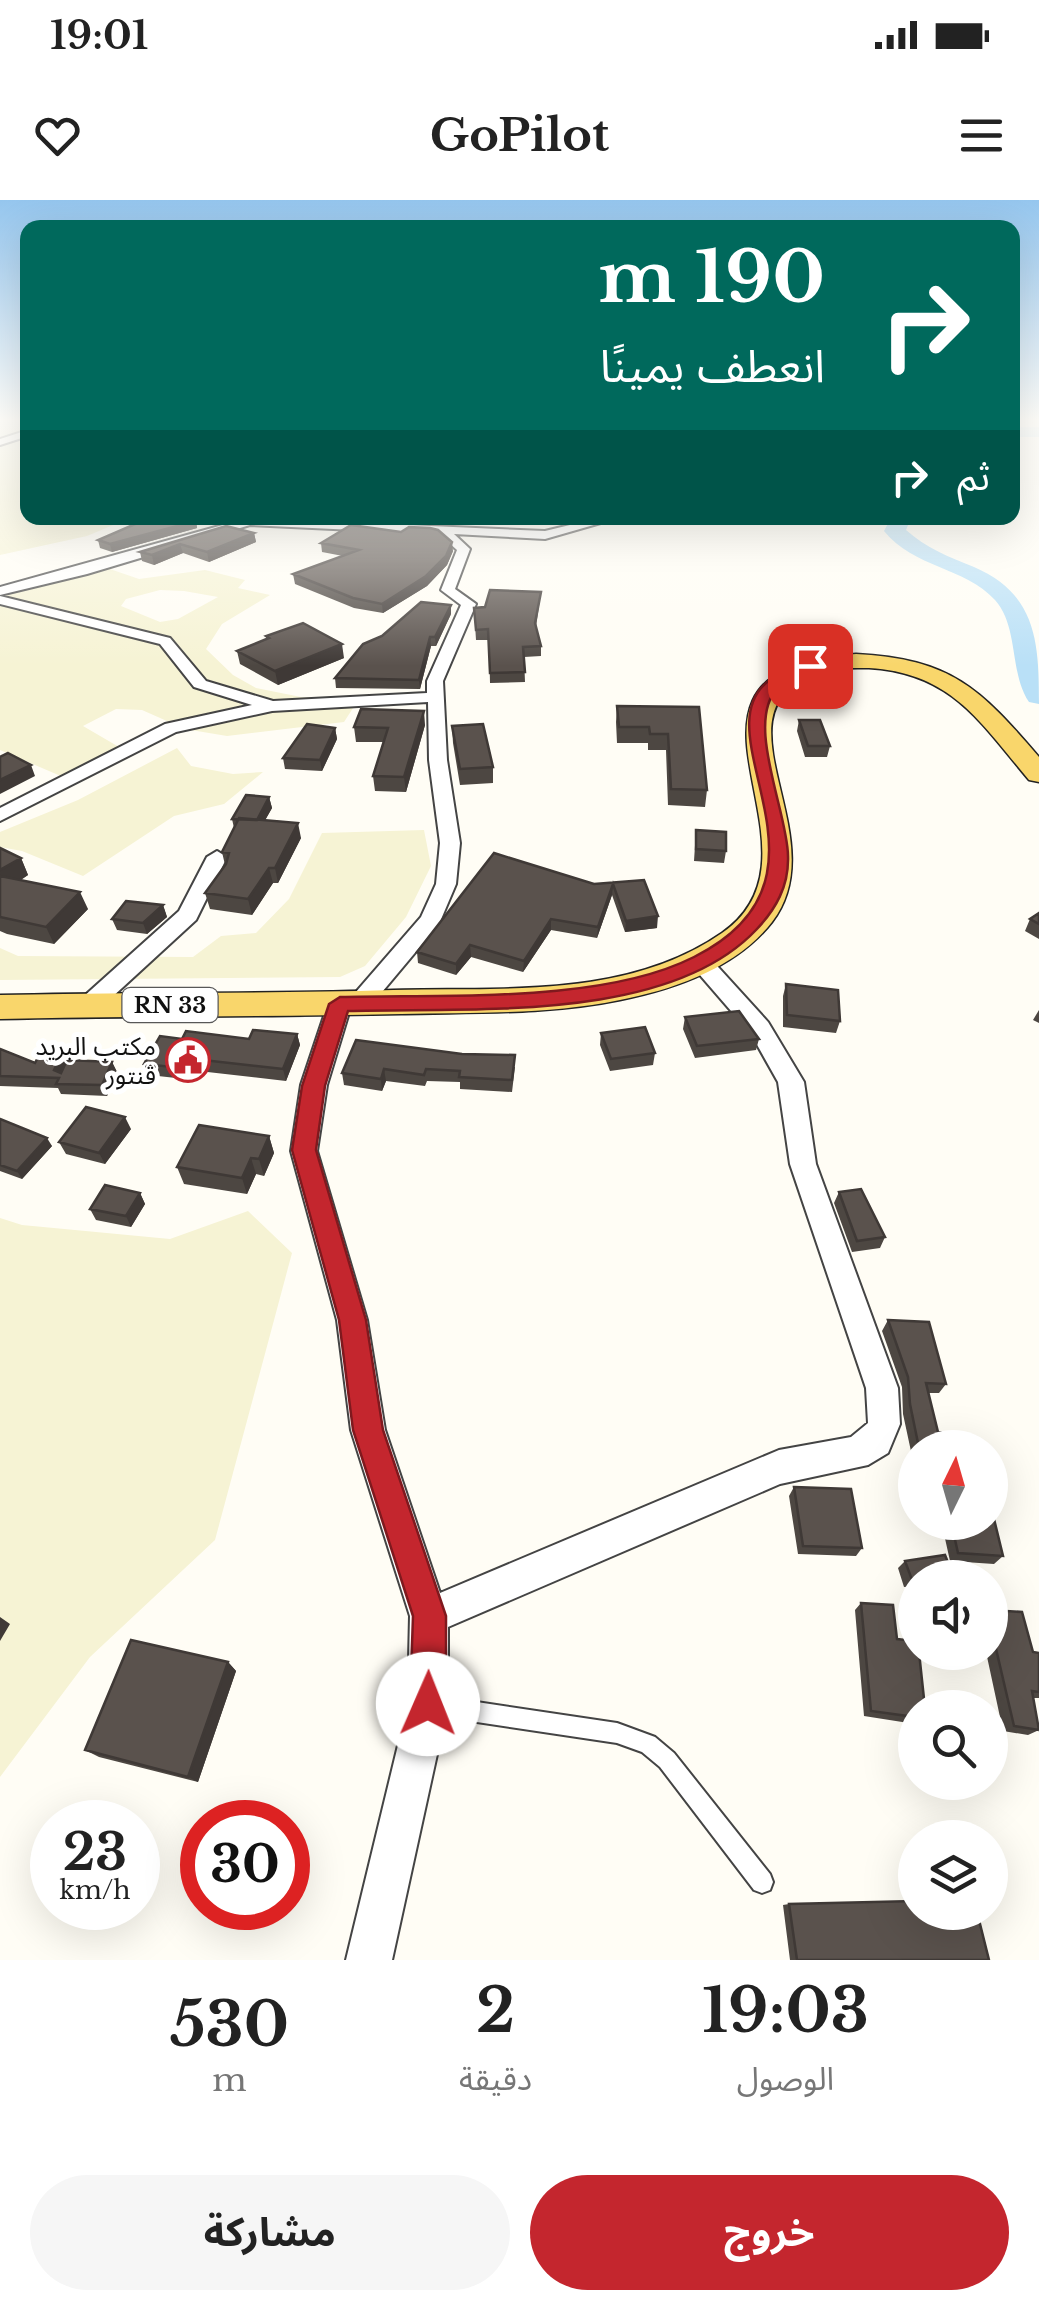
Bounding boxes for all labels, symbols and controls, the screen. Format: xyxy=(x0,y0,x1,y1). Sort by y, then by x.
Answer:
text: 19:01 xyxy=(50,12,148,59)
text: GoPilot xyxy=(430,107,609,163)
icon: heart xyxy=(30,108,85,163)
icon: menu xyxy=(954,108,1009,163)
text: 190 m xyxy=(598,234,825,321)
icon: right xyxy=(860,260,990,390)
text: انعطف يمينًا xyxy=(600,338,825,394)
icon: right xyxy=(882,450,937,505)
text: ثم xyxy=(957,453,990,500)
pin xyxy=(768,624,853,709)
icon: arrive xyxy=(783,639,838,694)
road number: RN 33 xyxy=(122,988,218,1022)
place label: مكتب البريد قنتور xyxy=(35,1031,156,1091)
public building icon: مكتب البريد قنتور xyxy=(165,1037,211,1083)
north arrow xyxy=(898,1430,1008,1540)
map controls xyxy=(898,1430,1008,1930)
button: sound xyxy=(898,1560,1008,1670)
position arrow xyxy=(376,1652,480,1756)
button: search xyxy=(898,1690,1008,1800)
speed limit sign: 30 xyxy=(180,1800,310,1930)
button: layers xyxy=(898,1820,1008,1930)
text: 23 xyxy=(63,1821,127,1884)
text: km/h xyxy=(60,1875,130,1906)
text: 2 xyxy=(476,1974,515,2048)
text: 19:03 xyxy=(702,1974,869,2048)
text: 530 xyxy=(170,1988,289,2062)
text: دقيقة xyxy=(459,2059,532,2099)
text: الوصول xyxy=(737,2059,834,2099)
text: m xyxy=(212,2060,247,2100)
button: مشاركة xyxy=(30,2175,510,2290)
button: خروج xyxy=(530,2175,1009,2290)

